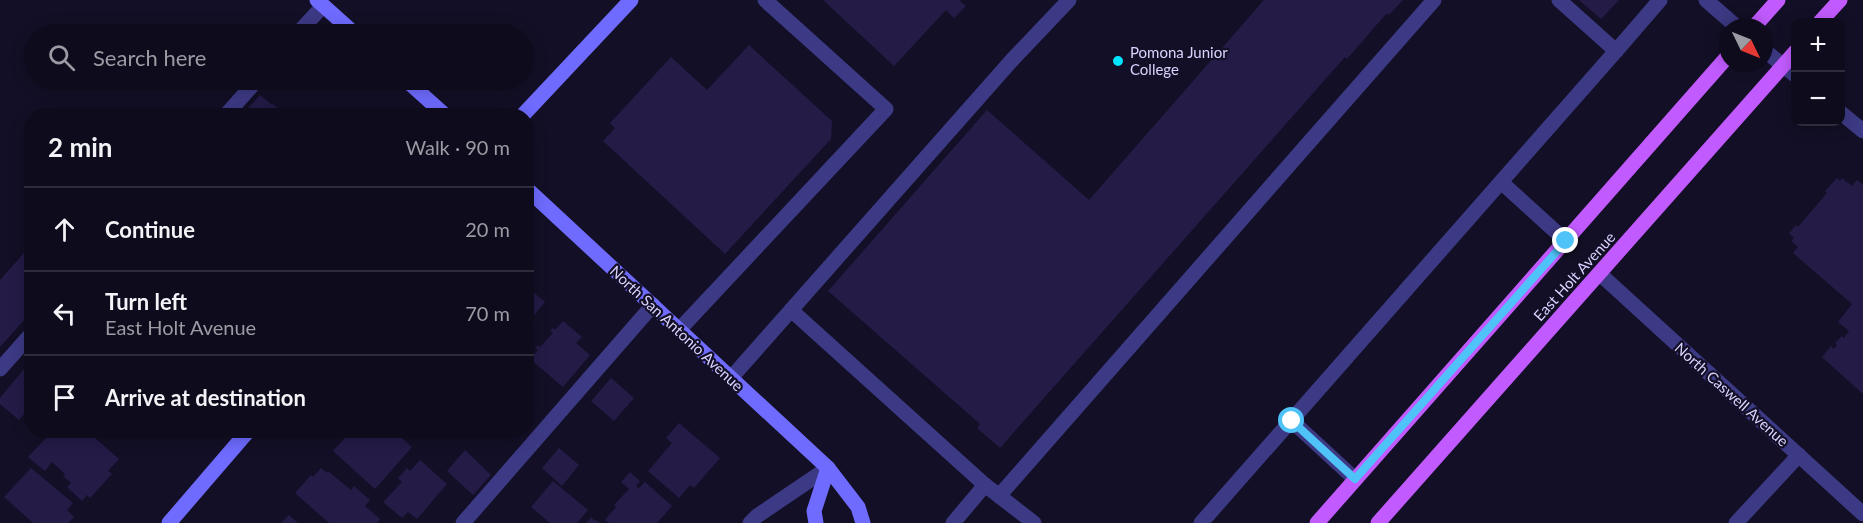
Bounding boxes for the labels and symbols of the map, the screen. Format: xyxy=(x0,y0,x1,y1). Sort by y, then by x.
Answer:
north arrow xyxy=(1719,18,1773,72)
place label: Pomona Junior College xyxy=(1130,43,1228,78)
marker: Pomona Junior College xyxy=(1111,54,1125,68)
route end xyxy=(1552,227,1578,253)
street label: East Holt Avenue xyxy=(1529,228,1619,324)
street label: North San Antonio Avenue xyxy=(607,262,747,395)
street label: North Caswell Avenue xyxy=(1672,338,1792,450)
route start xyxy=(1278,407,1304,433)

